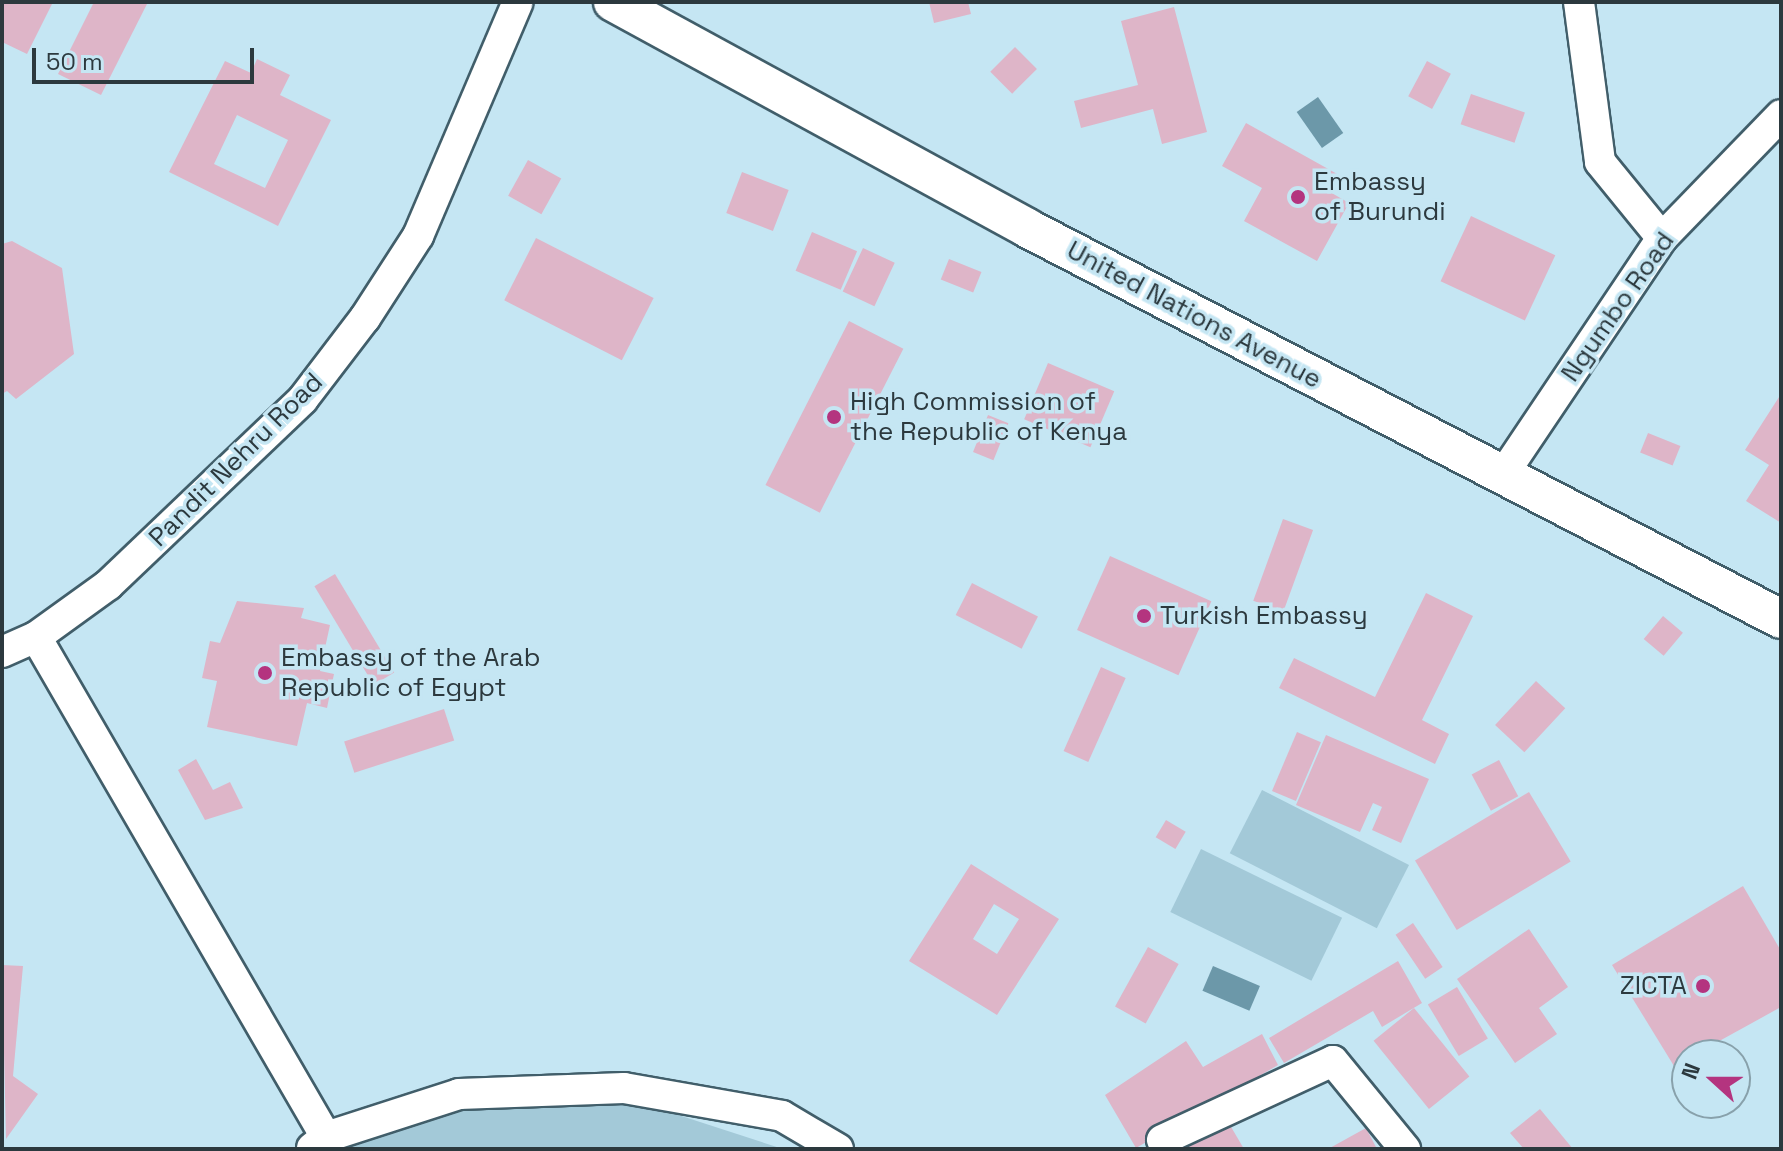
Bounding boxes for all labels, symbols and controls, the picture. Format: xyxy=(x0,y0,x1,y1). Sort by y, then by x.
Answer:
scale bar xyxy=(36,32,258,82)
text: 50 m xyxy=(46,46,103,77)
place label: Embassy of Burundi xyxy=(1314,166,1446,228)
marker: Embassy of Burundi xyxy=(1289,188,1307,206)
street label: Ngumbo Road xyxy=(1555,226,1681,388)
street label: United Nations Avenue xyxy=(1061,235,1327,395)
street label: Pandit Nehru Road xyxy=(143,367,329,553)
place label: High Commission of the Republic of Kenya xyxy=(850,386,1127,448)
marker: High Commission of the Republic of Kenya xyxy=(825,408,843,426)
place label: Turkish Embassy xyxy=(1160,600,1368,632)
marker: Turkish Embassy xyxy=(1135,607,1153,625)
place label: Embassy of the Arab Republic of Egypt xyxy=(281,642,541,704)
marker: Embassy of the Arab Republic of Egypt xyxy=(256,664,274,682)
place label: ZICTA xyxy=(1620,970,1687,1002)
marker: ZICTA xyxy=(1694,977,1712,995)
north arrow xyxy=(1671,1039,1751,1119)
text: N xyxy=(1675,1059,1706,1083)

